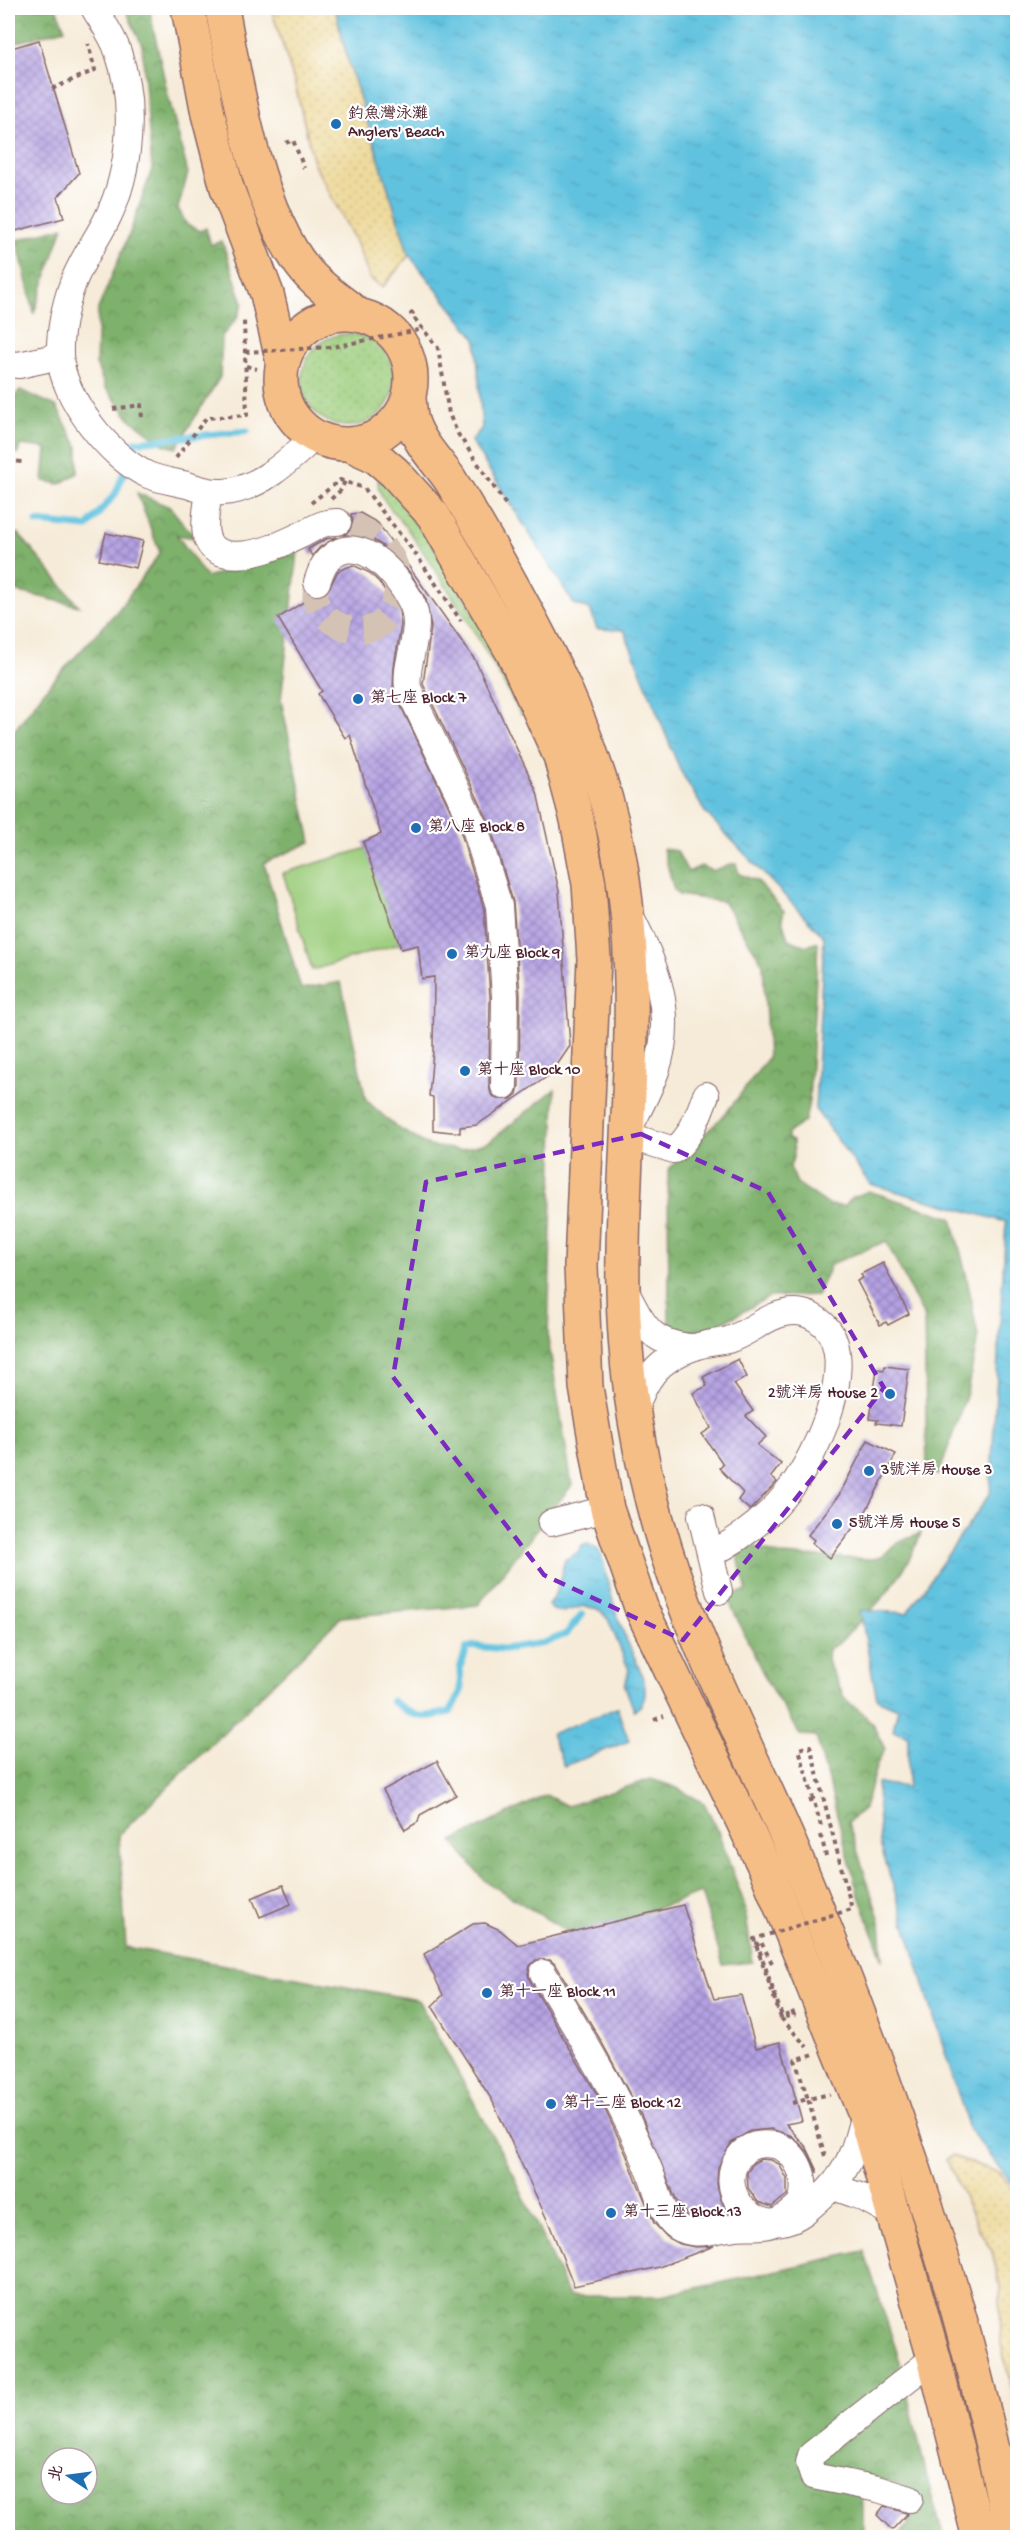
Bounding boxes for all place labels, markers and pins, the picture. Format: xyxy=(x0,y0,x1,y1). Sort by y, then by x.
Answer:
place label: 釣魚灣泳灘 Anglers' Beach xyxy=(348,104,445,143)
marker: 釣魚灣泳灘 Anglers' Beach xyxy=(329,117,343,131)
place label: 第七座 Block 7 xyxy=(370,688,467,709)
marker: 第七座 Block 7 xyxy=(351,692,365,706)
place label: 第八座 Block 8 xyxy=(428,817,525,838)
marker: 第八座 Block 8 xyxy=(409,821,423,835)
place label: 第九座 Block 9 xyxy=(464,943,560,964)
marker: 第九座 Block 9 xyxy=(445,947,459,961)
place label: 第十座 Block 10 xyxy=(477,1060,581,1081)
marker: 第十座 Block 10 xyxy=(458,1064,472,1078)
place label: 2號洋房 House 2 xyxy=(768,1384,878,1404)
marker: 2號洋房 House 2 xyxy=(883,1387,897,1401)
place label: 3號洋房 House 3 xyxy=(880,1461,992,1481)
marker: 3號洋房 House 3 xyxy=(862,1464,876,1478)
place label: 5號洋房 House 5 xyxy=(849,1514,961,1534)
marker: 5號洋房 House 5 xyxy=(830,1517,844,1531)
place label: 第十一座 Block 11 xyxy=(499,1982,616,2003)
marker: 第十一座 Block 11 xyxy=(480,1986,494,2000)
place label: 第十二座 Block 12 xyxy=(563,2093,682,2114)
marker: 第十二座 Block 12 xyxy=(544,2097,558,2111)
place label: 第十三座 Block 13 xyxy=(623,2202,742,2223)
marker: 第十三座 Block 13 xyxy=(604,2206,618,2220)

